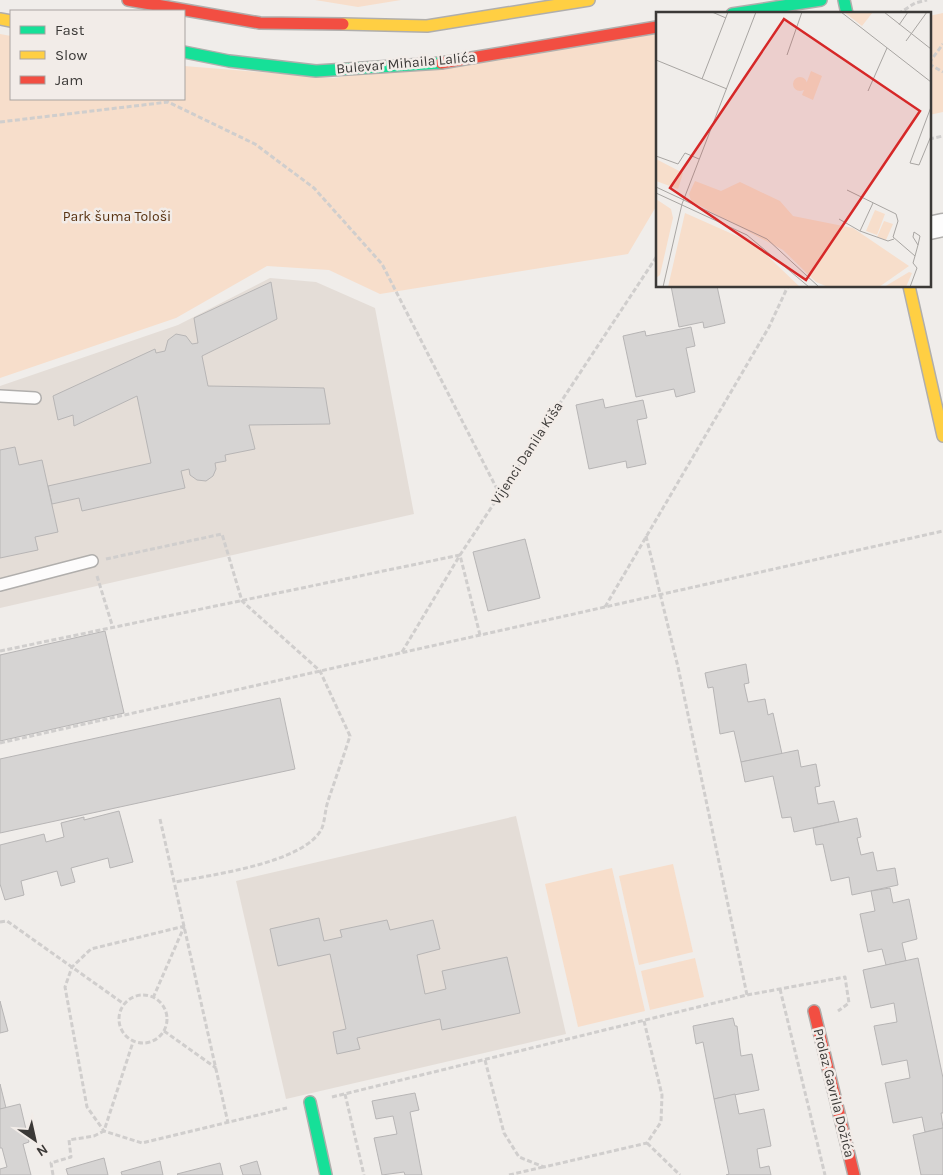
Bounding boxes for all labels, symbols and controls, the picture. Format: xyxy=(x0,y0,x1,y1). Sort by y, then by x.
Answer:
legend xyxy=(10,10,185,100)
inset map xyxy=(656,12,930,288)
text: Fast xyxy=(55,21,85,39)
text: Slow xyxy=(55,46,87,64)
street label: Bulevar Mihaila Lalića xyxy=(336,48,476,78)
text: Jam xyxy=(55,71,83,89)
park label: Park šuma Tološi xyxy=(63,208,171,225)
street label: Vijenci Danila Kiša xyxy=(487,398,567,508)
street label: Prolaz Gavrila Dožića xyxy=(810,1027,858,1159)
north arrow xyxy=(10,1115,60,1165)
text: N xyxy=(33,1141,51,1160)

